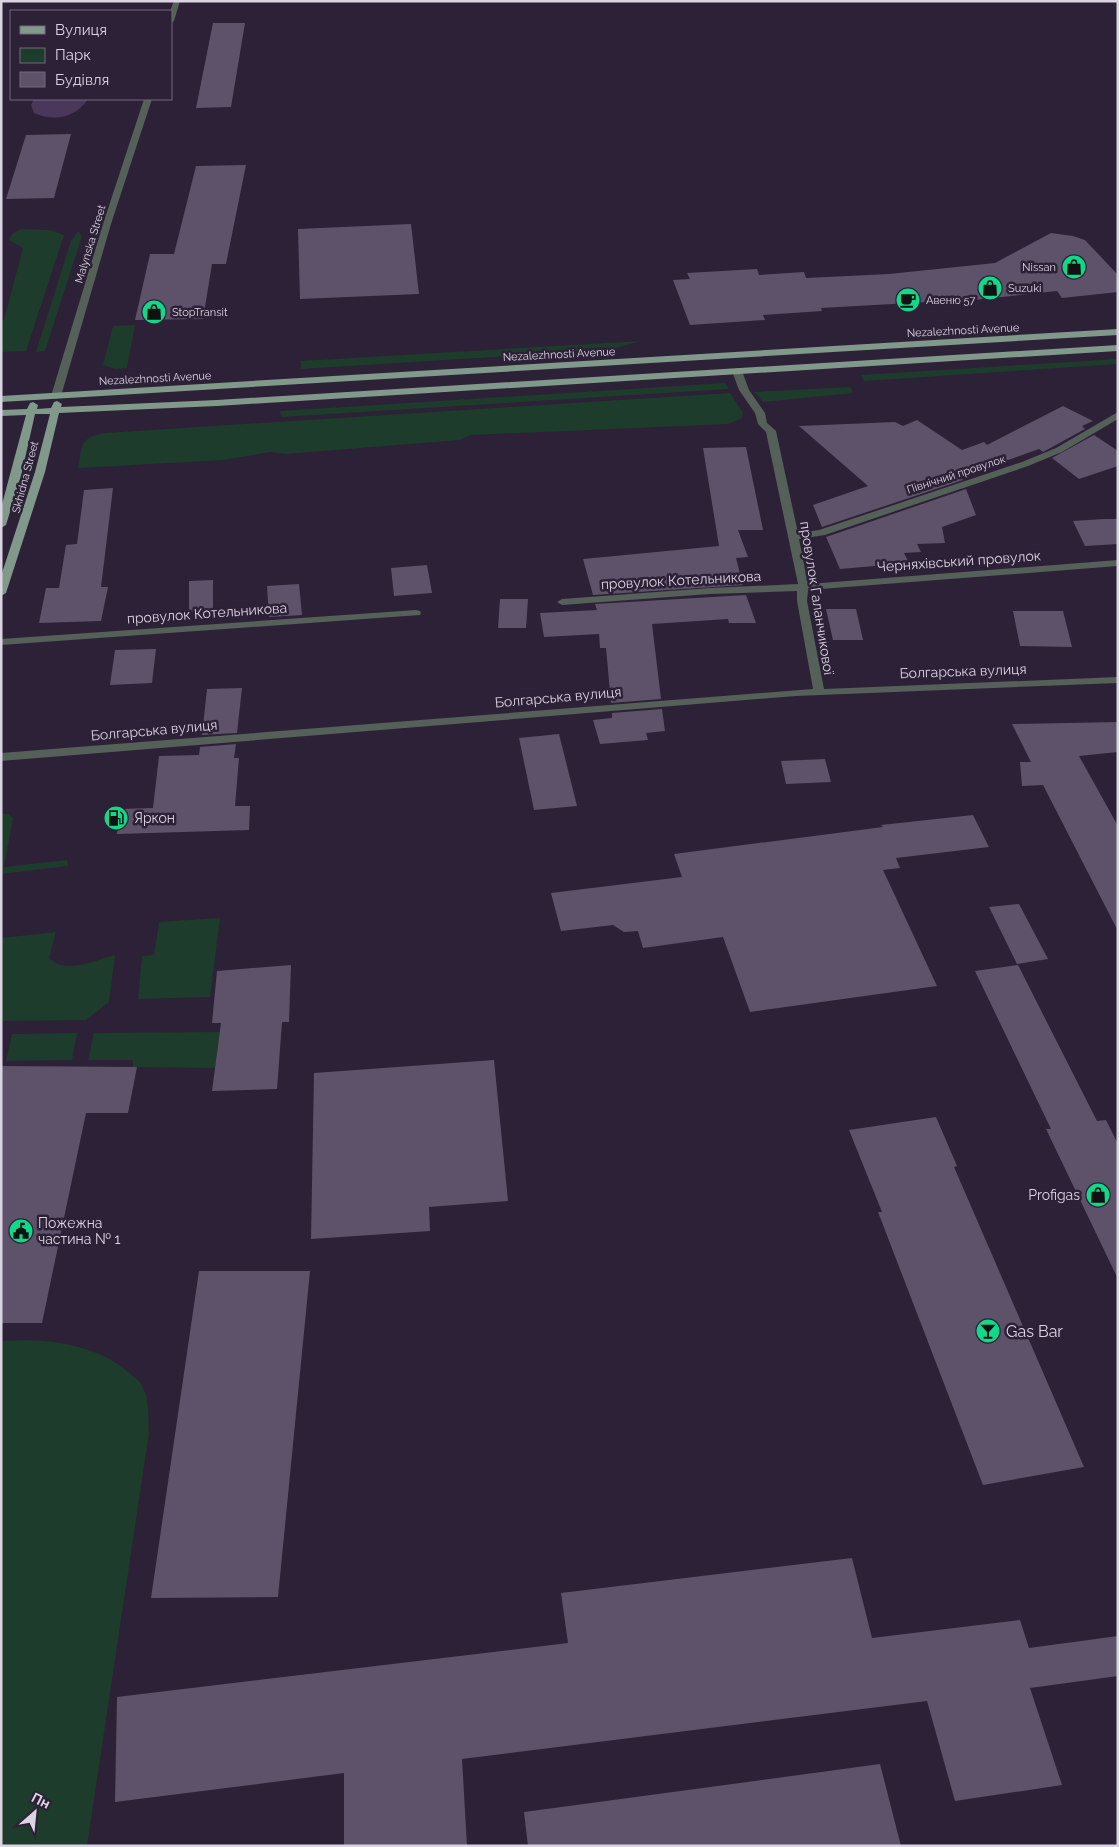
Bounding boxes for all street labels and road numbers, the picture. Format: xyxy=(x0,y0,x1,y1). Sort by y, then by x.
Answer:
street label: Malynska Street xyxy=(72,203,109,285)
street label: Nezalezhnosti Avenue xyxy=(906,321,1020,340)
street label: Nezalezhnosti Avenue xyxy=(502,345,616,364)
street label: Nezalezhnosti Avenue xyxy=(98,369,212,388)
street label: Skhidna Street xyxy=(10,439,41,514)
street label: Північний провулок xyxy=(905,452,1007,497)
street label: провулок Галанчикової xyxy=(797,520,837,676)
street label: Черняхівський провулок xyxy=(876,547,1042,575)
street label: провулок Котельникова xyxy=(600,568,762,592)
street label: провулок Котельникова xyxy=(126,599,288,627)
street label: Болгарська вулиця xyxy=(899,661,1027,681)
street label: Болгарська вулиця xyxy=(494,683,622,711)
street label: Болгарська вулиця xyxy=(90,716,218,744)

